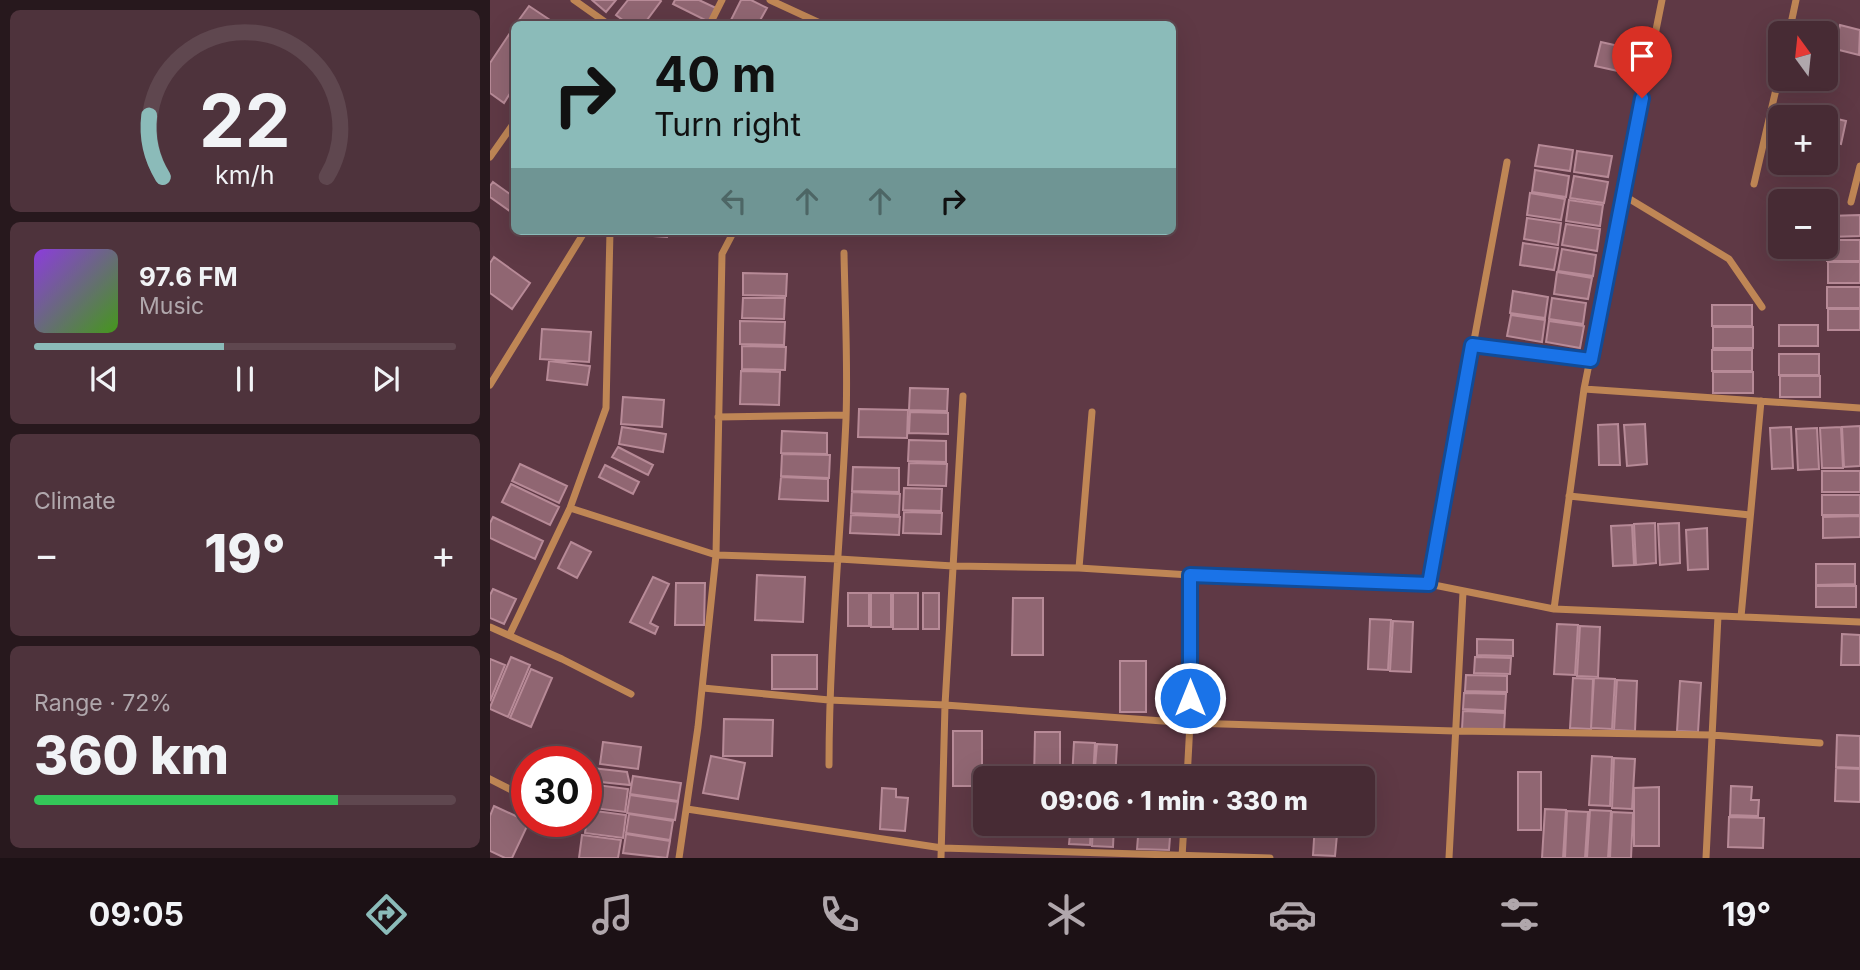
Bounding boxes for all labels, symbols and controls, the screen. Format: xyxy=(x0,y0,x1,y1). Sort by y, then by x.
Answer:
north arrow xyxy=(1768,21,1838,91)
map controls xyxy=(1768,21,1838,259)
pin xyxy=(1612,26,1672,98)
icon: arrive xyxy=(1623,37,1661,75)
text: 40 m xyxy=(654,45,777,104)
icon: right xyxy=(539,49,630,140)
text: 22 xyxy=(199,76,291,165)
text: Turn right xyxy=(654,105,801,144)
button: + xyxy=(1768,105,1838,175)
text: km/h xyxy=(215,160,275,190)
icon: left xyxy=(715,182,753,220)
icon: ahead xyxy=(788,182,826,220)
icon: ahead xyxy=(861,182,899,220)
icon: right xyxy=(934,182,972,220)
button: − xyxy=(1768,189,1838,259)
text: 97.6 FM xyxy=(139,261,238,292)
text: Music xyxy=(139,292,204,320)
icon: previous xyxy=(85,360,123,398)
icon: pause xyxy=(226,360,264,398)
icon: next xyxy=(367,360,405,398)
text: Climate xyxy=(34,487,116,515)
text: 19° xyxy=(204,522,286,585)
text: − xyxy=(34,531,59,577)
text: + xyxy=(431,531,456,577)
position arrow xyxy=(1153,661,1227,735)
text: Range · 72% xyxy=(34,689,172,717)
text: 360 km xyxy=(34,724,229,787)
speed limit sign: 30 xyxy=(511,746,602,837)
text: 09:06 · 1 min · 330 m xyxy=(1040,785,1308,816)
icon: directions xyxy=(362,890,411,939)
icon: music xyxy=(588,890,637,939)
icon: phone xyxy=(815,890,864,939)
icon: climate xyxy=(1042,890,1091,939)
icon: car xyxy=(1268,890,1317,939)
icon: filters xyxy=(1495,890,1544,939)
text: 09:05 xyxy=(89,895,184,934)
text: 19° xyxy=(1722,895,1771,934)

